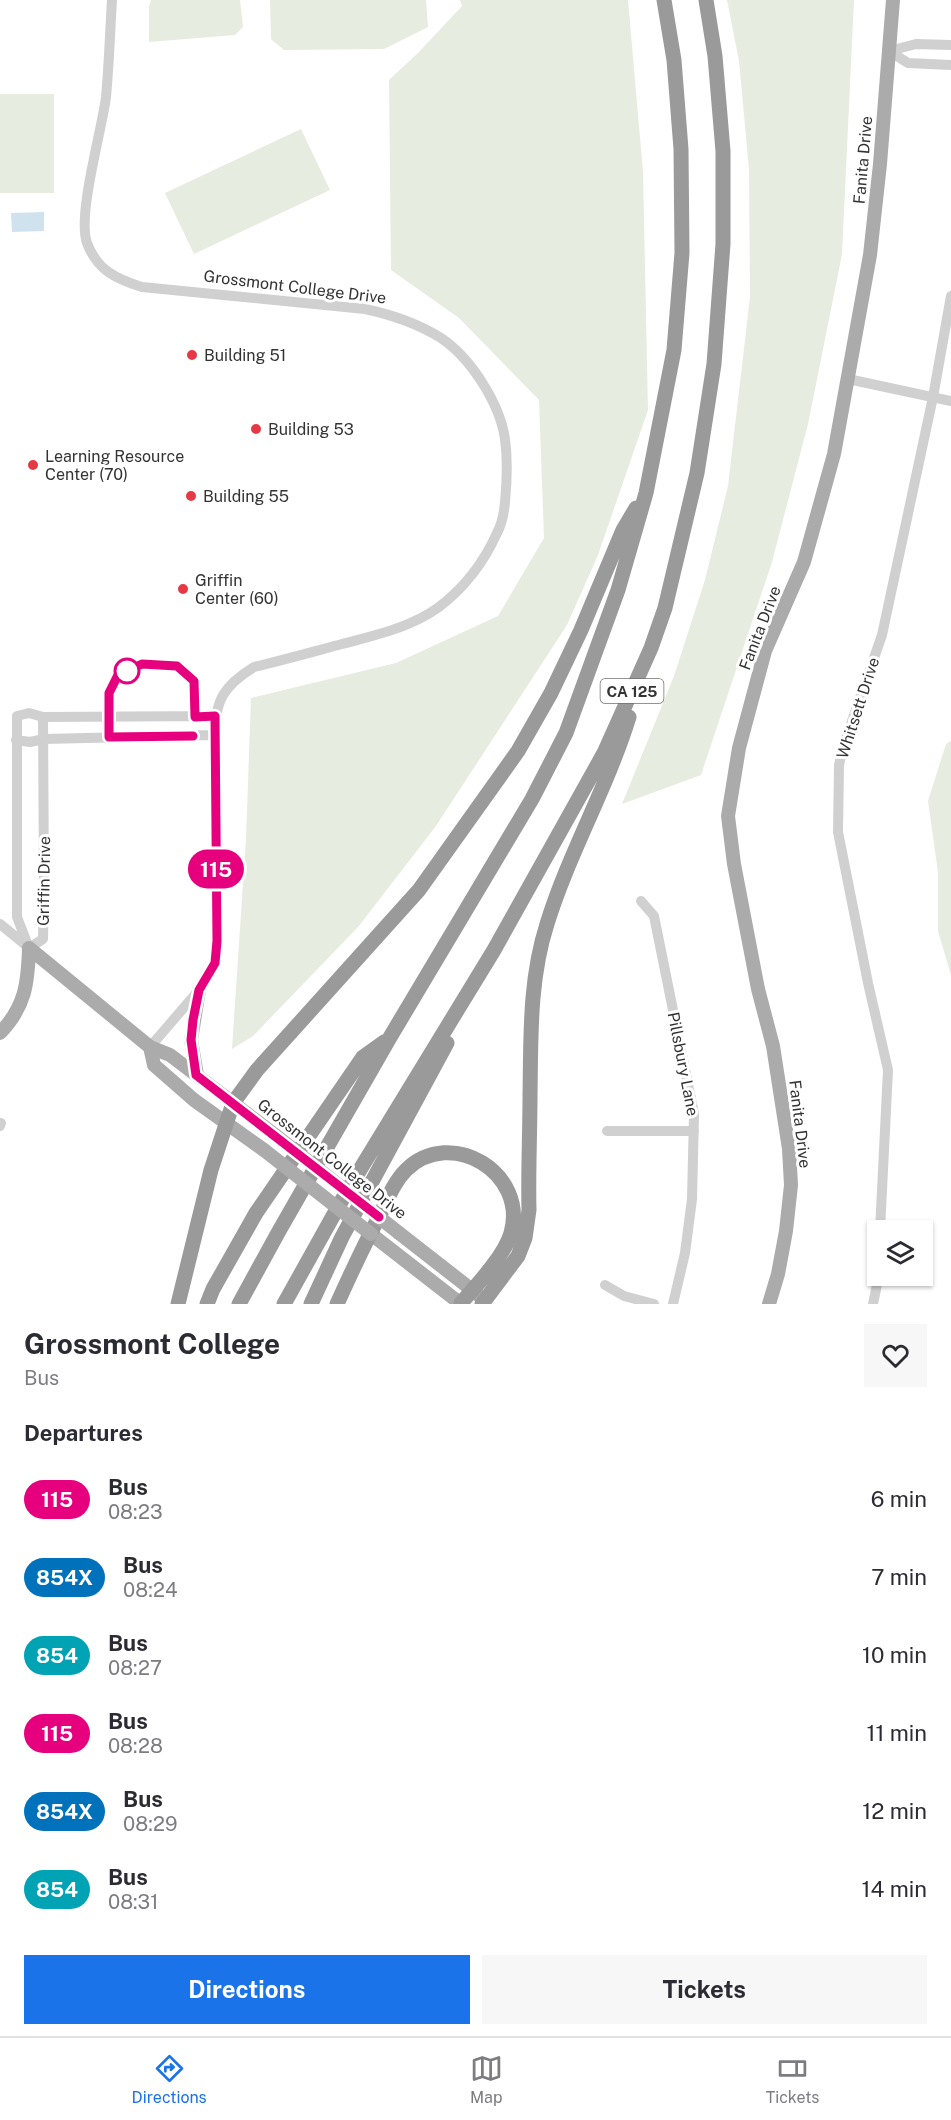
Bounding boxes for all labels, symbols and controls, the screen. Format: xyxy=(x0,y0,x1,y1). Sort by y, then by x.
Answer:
street label: Fanita Drive xyxy=(850,115,876,205)
street label: Grossmont College Drive xyxy=(203,266,387,308)
place label: Building 51 xyxy=(204,346,286,365)
marker: Building 51 xyxy=(185,348,199,362)
place label: Building 53 xyxy=(268,420,354,439)
marker: Building 53 xyxy=(249,422,263,436)
place label: Learning Resource Center (70) xyxy=(45,447,184,484)
marker: Learning Resource Center (70) xyxy=(26,458,40,472)
place label: Building 55 xyxy=(203,487,289,506)
marker: Building 55 xyxy=(184,489,198,503)
place label: Griffin Center (60) xyxy=(195,571,279,608)
marker: Griffin Center (60) xyxy=(176,582,190,596)
street label: Fanita Drive xyxy=(735,583,785,673)
street label: Whitsett Drive xyxy=(833,655,883,761)
unlabelled marker xyxy=(114,658,140,684)
road number: CA 125 xyxy=(600,679,664,703)
street label: Griffin Drive xyxy=(34,836,54,926)
line badge: 115 xyxy=(182,850,250,888)
text: 115 xyxy=(200,857,232,882)
street label: Pillsbury Lane xyxy=(664,1010,702,1118)
street label: Fanita Drive xyxy=(785,1079,815,1169)
street label: Grossmont College Drive xyxy=(254,1095,410,1223)
map controls xyxy=(867,1220,933,1286)
button: layers xyxy=(867,1220,933,1286)
button: heart xyxy=(864,1324,927,1387)
text: Grossmont College xyxy=(24,1327,280,1360)
text: Bus xyxy=(24,1366,59,1390)
text: Departures xyxy=(24,1420,143,1446)
text: Bus xyxy=(108,1474,148,1500)
text: 6 min xyxy=(871,1486,927,1512)
text: 115 xyxy=(41,1487,73,1512)
text: 08:23 xyxy=(108,1500,163,1524)
text: Bus xyxy=(123,1552,163,1578)
text: 7 min xyxy=(871,1564,927,1590)
text: 854X xyxy=(36,1565,93,1590)
text: 08:24 xyxy=(123,1578,178,1602)
text: Bus xyxy=(108,1630,148,1656)
text: 10 min xyxy=(862,1642,927,1668)
text: 854 xyxy=(36,1643,78,1668)
text: 08:27 xyxy=(108,1656,162,1680)
text: Bus xyxy=(108,1708,148,1734)
text: 11 min xyxy=(866,1720,927,1746)
text: 115 xyxy=(41,1721,73,1746)
text: 08:28 xyxy=(108,1734,163,1758)
text: Bus xyxy=(123,1786,163,1812)
text: 12 min xyxy=(862,1798,927,1824)
text: 854X xyxy=(36,1799,93,1824)
text: 08:29 xyxy=(123,1812,178,1836)
text: Bus xyxy=(108,1864,148,1890)
text: 14 min xyxy=(862,1876,927,1902)
text: 854 xyxy=(36,1877,78,1902)
text: 08:31 xyxy=(108,1890,158,1914)
button: Directions xyxy=(24,1955,470,2024)
button: Tickets xyxy=(482,1955,927,2024)
tab: Directions xyxy=(132,2052,207,2107)
tab: Map xyxy=(470,2052,503,2107)
tab: Tickets xyxy=(766,2052,819,2107)

